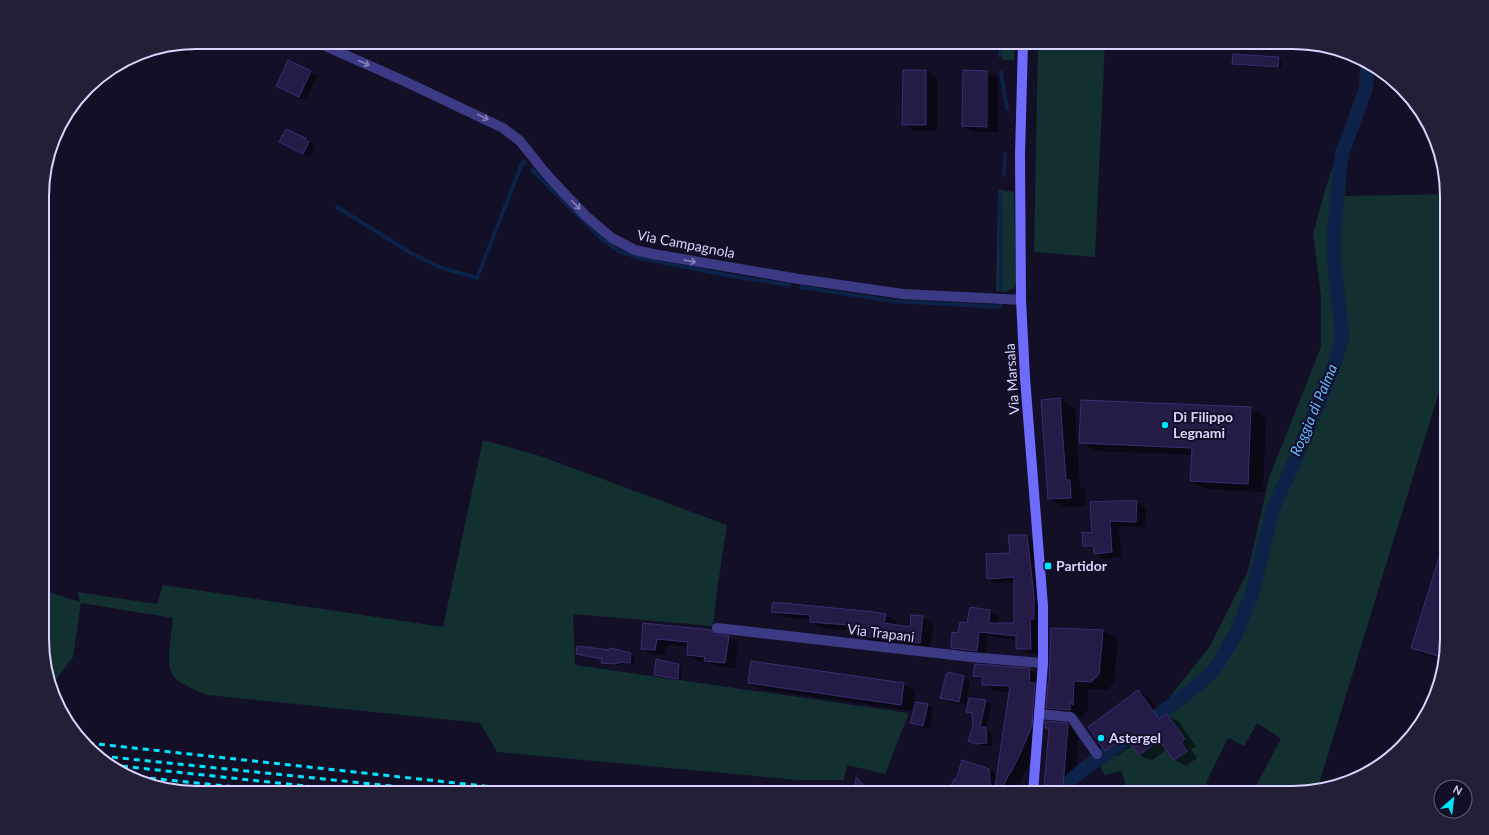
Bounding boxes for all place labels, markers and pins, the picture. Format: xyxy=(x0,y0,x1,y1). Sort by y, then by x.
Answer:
place label: Di Filippo Legnami xyxy=(1173,408,1233,441)
marker: Di Filippo Legnami xyxy=(1160,420,1170,430)
place label: Partidor xyxy=(1056,557,1108,574)
marker: Partidor xyxy=(1043,561,1053,571)
place label: Astergel xyxy=(1108,729,1161,746)
marker: Astergel xyxy=(1096,733,1106,743)

